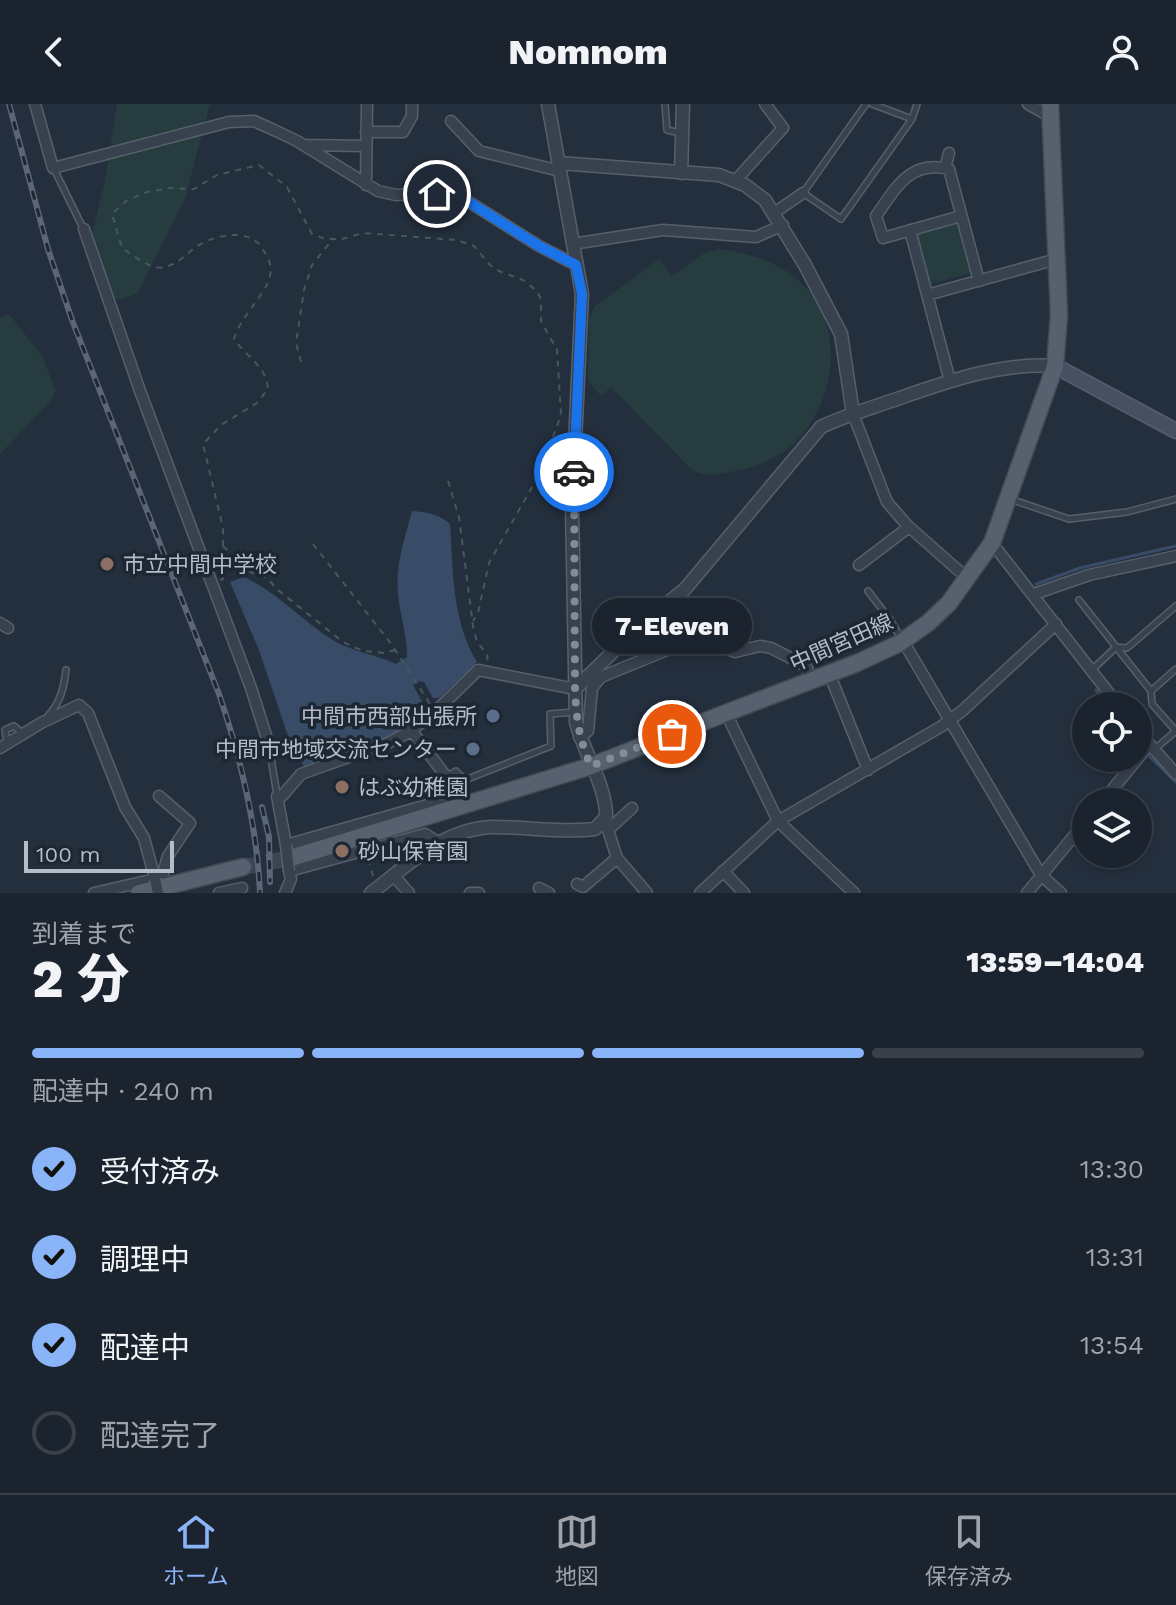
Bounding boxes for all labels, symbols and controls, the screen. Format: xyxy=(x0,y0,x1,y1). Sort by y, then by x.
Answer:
icon: back xyxy=(32,30,76,74)
icon: person xyxy=(1100,30,1144,74)
text: Nomnom xyxy=(508,31,668,73)
pin xyxy=(403,160,471,228)
icon: home xyxy=(415,172,459,216)
courier xyxy=(534,432,614,512)
icon: car xyxy=(552,450,596,494)
place label: 市立中間中学校 xyxy=(123,552,277,577)
marker: 市立中間中学校 xyxy=(98,555,116,573)
callout: 7-Eleven xyxy=(592,598,752,654)
street label: 中間宮田線 xyxy=(786,609,897,676)
text: 7-Eleven xyxy=(615,611,729,641)
map controls xyxy=(1072,692,1152,868)
button: locate xyxy=(1072,692,1152,772)
pin xyxy=(638,700,706,768)
place label: 中間市西部出張所 xyxy=(301,704,477,729)
marker: 中間市西部出張所 xyxy=(484,707,502,725)
icon: bag xyxy=(650,712,694,756)
place label: 中間市地域交流センター xyxy=(215,737,457,762)
marker: 中間市地域交流センター xyxy=(464,740,482,758)
place label: はぶ幼稚園 xyxy=(358,775,468,800)
marker: はぶ幼稚園 xyxy=(333,778,351,796)
button: layers xyxy=(1072,788,1152,868)
scale bar xyxy=(24,837,174,873)
place label: 砂山保育園 xyxy=(358,839,468,864)
text: 100 m xyxy=(36,842,100,867)
marker: 砂山保育園 xyxy=(333,842,351,860)
text: 到着まで xyxy=(32,919,136,949)
text: 13:59–14:04 xyxy=(966,944,1144,979)
text: 2 分 xyxy=(32,949,129,1010)
text: 配達中 · 240 m xyxy=(32,1076,214,1106)
icon: check xyxy=(32,1147,76,1191)
text: 受付済み xyxy=(100,1154,220,1189)
text: 13:30 xyxy=(1080,1154,1144,1184)
icon: check xyxy=(32,1235,76,1279)
text: 調理中 xyxy=(100,1242,190,1277)
text: 13:31 xyxy=(1086,1242,1144,1272)
icon: check xyxy=(32,1323,76,1367)
text: 配達中 xyxy=(100,1330,190,1365)
text: 13:54 xyxy=(1080,1330,1144,1360)
text: 配達完了 xyxy=(100,1418,220,1453)
tab: ホーム xyxy=(163,1510,228,1590)
tab: 地図 xyxy=(555,1510,599,1590)
tab: 保存済み xyxy=(925,1510,1013,1590)

